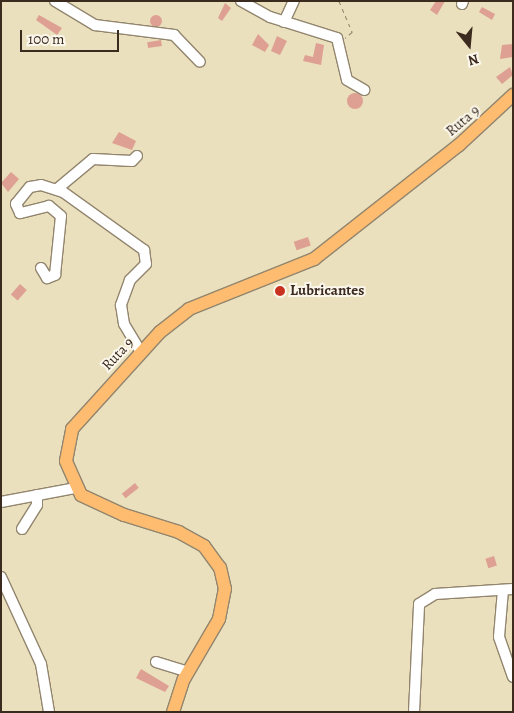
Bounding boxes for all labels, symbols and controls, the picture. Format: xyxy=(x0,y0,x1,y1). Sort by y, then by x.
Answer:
scale bar xyxy=(22,20,121,52)
north arrow xyxy=(444,20,494,70)
text: 100 m xyxy=(28,29,65,49)
text: N xyxy=(466,49,481,70)
street label: Ruta 9 xyxy=(442,102,484,140)
place label: Lubricantes xyxy=(290,282,364,300)
marker: Lubricantes xyxy=(274,285,286,297)
street label: Ruta 9 xyxy=(98,334,138,374)

